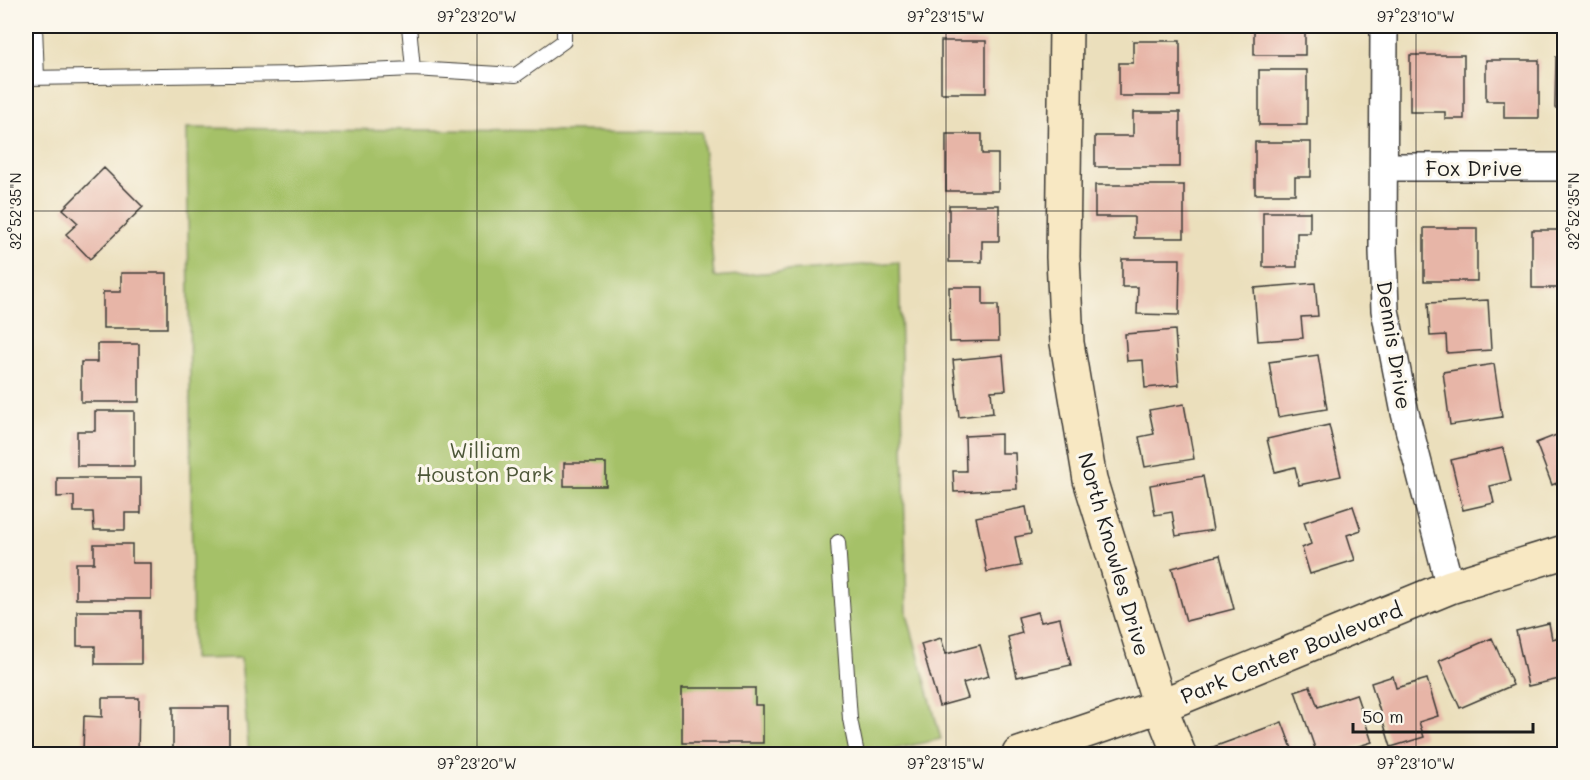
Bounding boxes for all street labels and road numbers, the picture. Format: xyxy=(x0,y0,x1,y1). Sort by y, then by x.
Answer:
street label: Fox Drive xyxy=(1425,154,1523,181)
street label: Dennis Drive xyxy=(1372,279,1418,411)
street label: North Knowles Drive xyxy=(1073,449,1157,659)
street label: Park Center Boulevard xyxy=(1176,595,1406,709)

